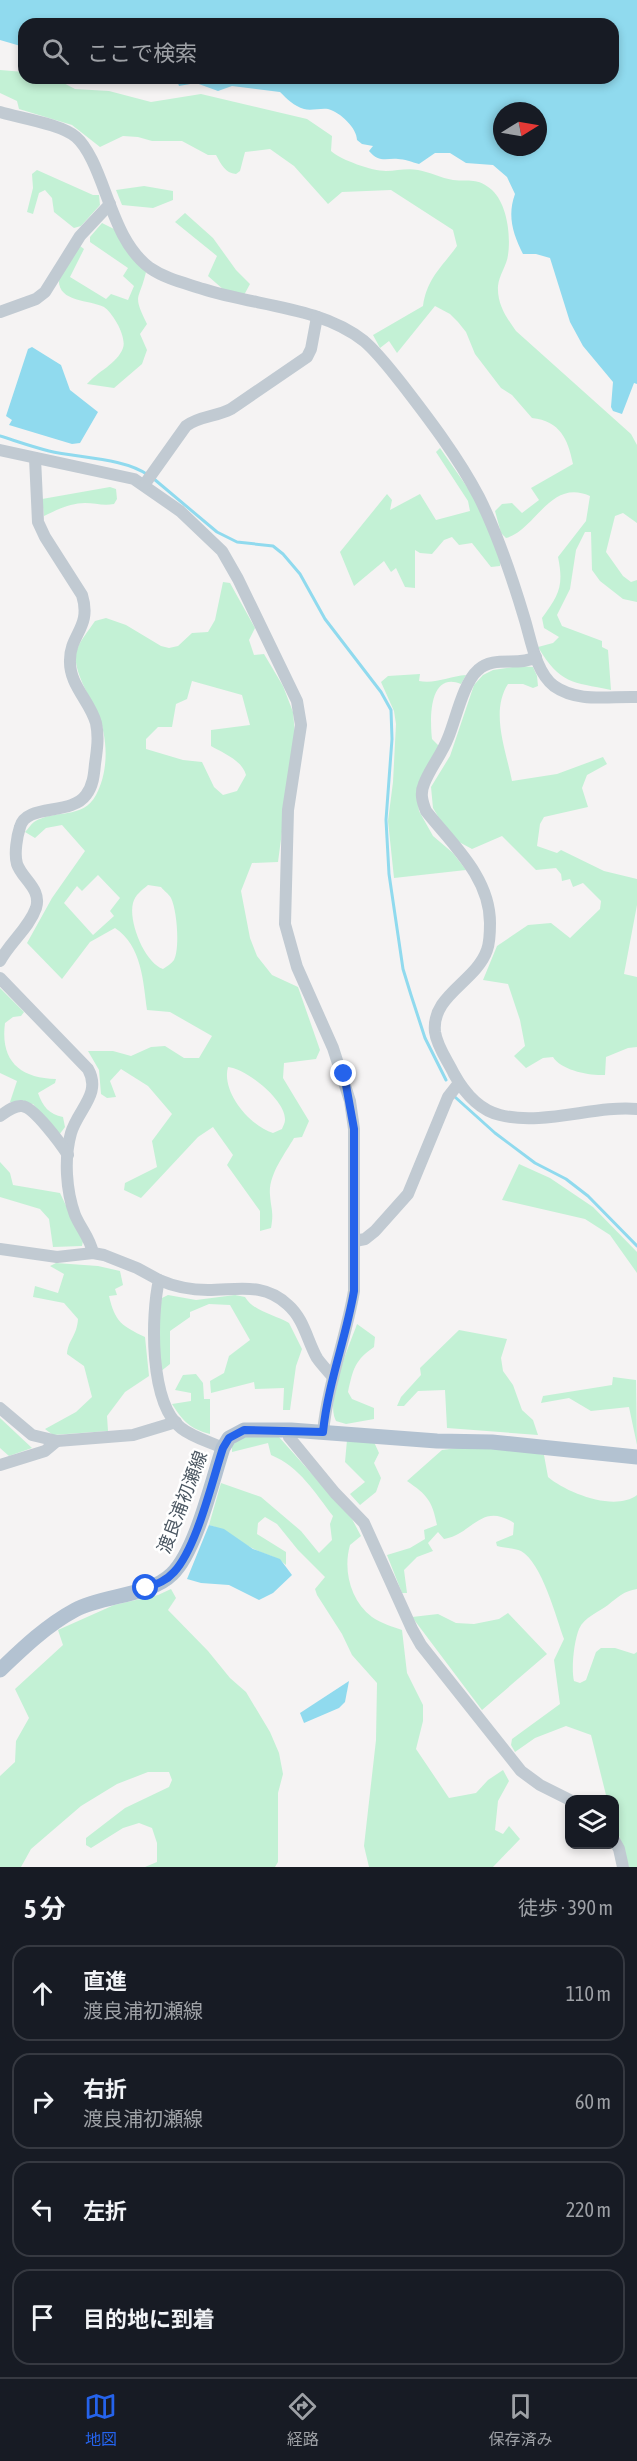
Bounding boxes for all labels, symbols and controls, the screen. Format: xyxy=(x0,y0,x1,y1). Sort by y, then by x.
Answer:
search box xyxy=(18,18,619,84)
icon: search xyxy=(39,35,72,68)
text: ここで検索 xyxy=(87,40,197,66)
north arrow xyxy=(493,102,547,156)
route end xyxy=(330,1060,356,1086)
street label: 渡良浦初瀬線 xyxy=(153,1448,211,1556)
route start xyxy=(132,1574,158,1600)
map controls xyxy=(565,1795,619,1849)
button: layers xyxy=(565,1795,619,1849)
text: 5 分 xyxy=(24,1894,66,1924)
text: 徒歩 · 390 m xyxy=(518,1896,613,1919)
text: 直進 xyxy=(83,1968,127,1994)
icon: ahead xyxy=(26,1977,59,2010)
text: 110 m xyxy=(566,1982,611,2005)
text: 渡良浦初瀬線 xyxy=(83,1999,203,2022)
text: 右折 xyxy=(83,2076,127,2102)
icon: right xyxy=(26,2085,59,2118)
text: 60 m xyxy=(575,2090,611,2113)
text: 渡良浦初瀬線 xyxy=(83,2107,203,2130)
icon: left xyxy=(26,2193,59,2226)
text: 左折 xyxy=(83,2198,127,2224)
text: 220 m xyxy=(566,2198,611,2221)
icon: arrive xyxy=(26,2301,59,2334)
text: 目的地に到着 xyxy=(83,2306,215,2332)
tab: 地図 xyxy=(84,2390,117,2450)
tab: 経路 xyxy=(286,2390,319,2450)
tab: 保存済み xyxy=(488,2390,552,2450)

